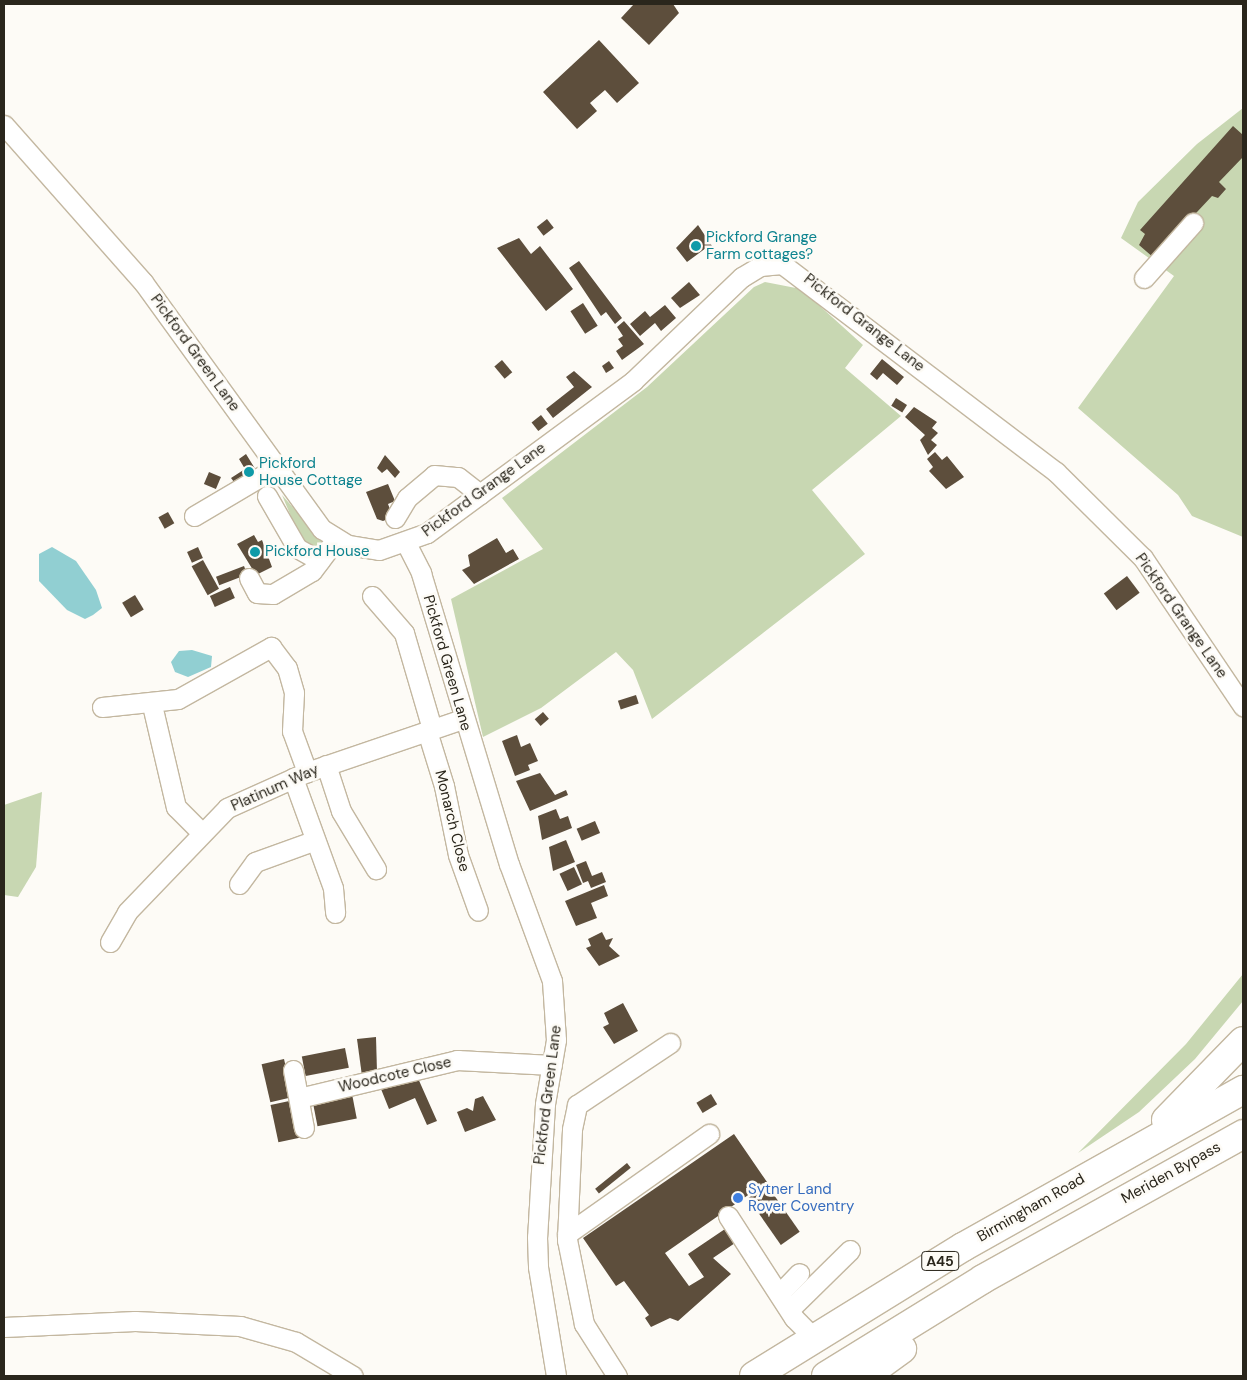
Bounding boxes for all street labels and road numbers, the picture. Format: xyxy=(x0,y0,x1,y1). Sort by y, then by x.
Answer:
street label: Pickford Grange Lane xyxy=(800,270,928,376)
street label: Pickford Green Lane xyxy=(146,291,244,415)
street label: Pickford Grange Lane xyxy=(419,439,549,541)
street label: Pickford Grange Lane xyxy=(1131,550,1231,682)
street label: Pickford Green Lane xyxy=(419,593,475,733)
street label: Platinum Way xyxy=(228,761,322,815)
street label: Monarch Close xyxy=(431,768,473,874)
street label: Pickford Green Lane xyxy=(531,1024,565,1166)
street label: Woodcote Close xyxy=(337,1053,453,1097)
street label: Meriden Bypass xyxy=(1118,1138,1224,1208)
street label: Birmingham Road xyxy=(974,1170,1088,1246)
road number: A45 xyxy=(920,1250,960,1272)

